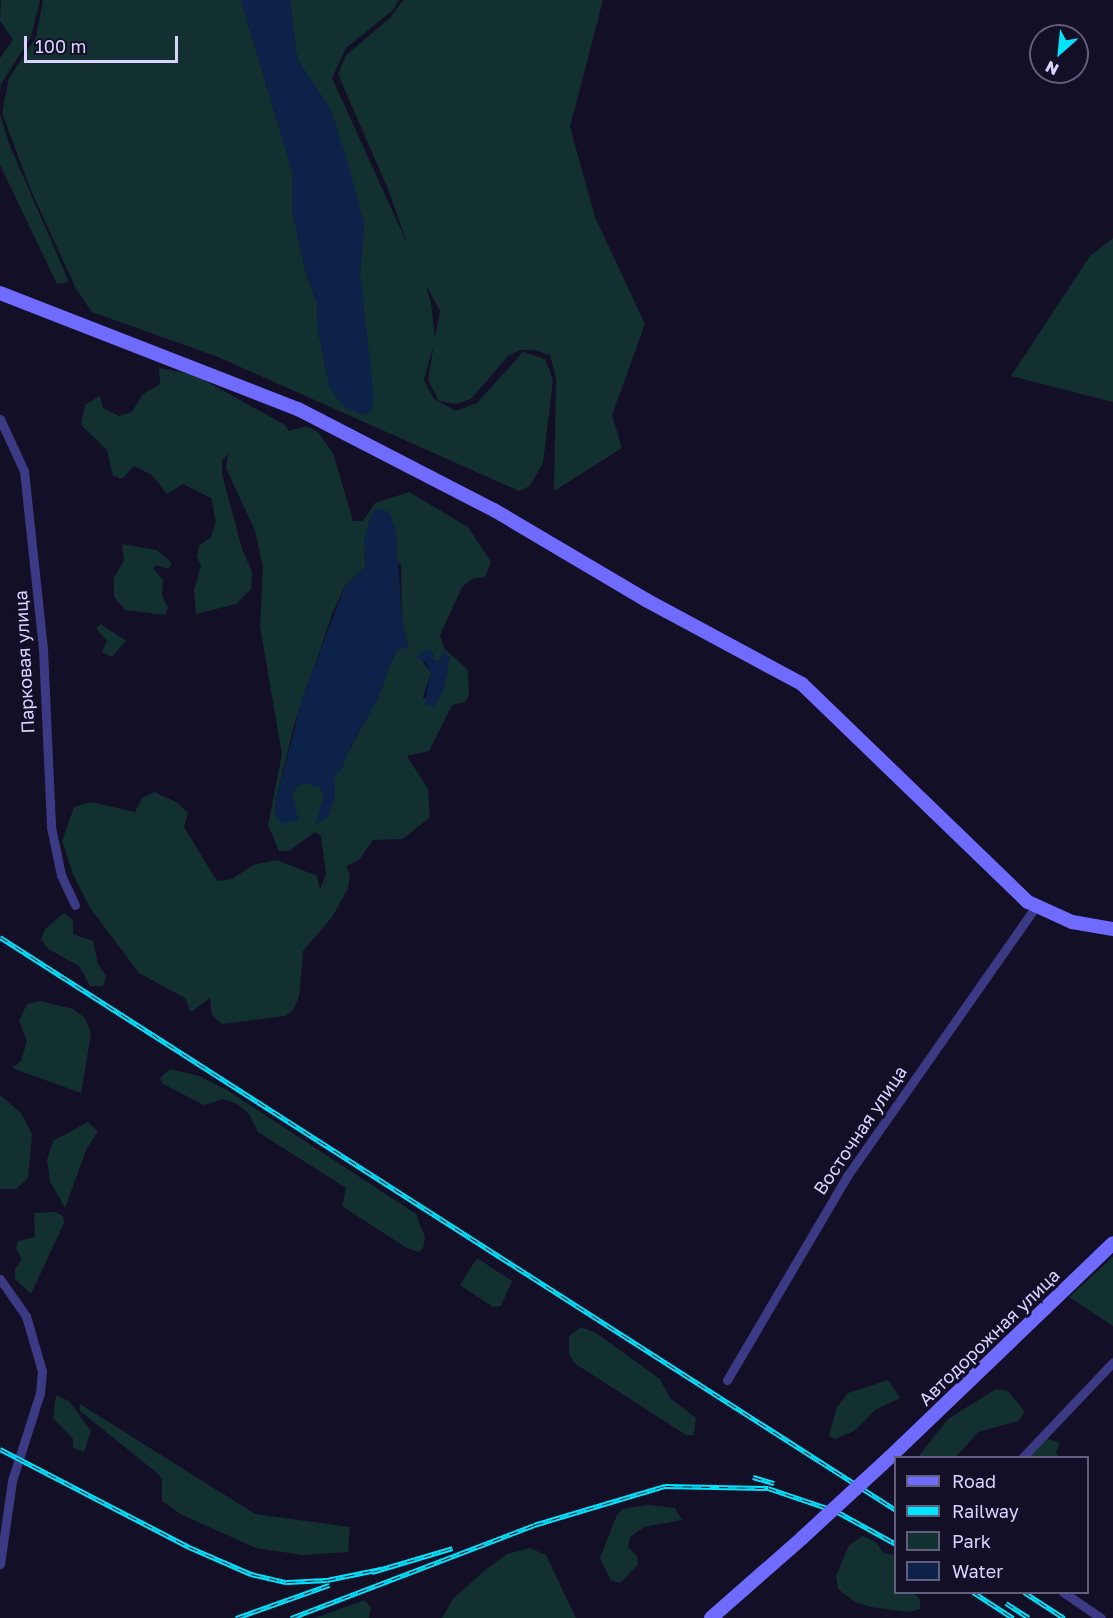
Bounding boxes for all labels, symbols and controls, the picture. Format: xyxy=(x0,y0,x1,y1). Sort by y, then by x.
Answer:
scale bar xyxy=(27,24,182,62)
north arrow xyxy=(1029,24,1089,84)
text: 100 m xyxy=(35,35,86,57)
text: N xyxy=(1042,57,1062,80)
street label: Парковая улица xyxy=(9,590,39,734)
street label: Восточная улица xyxy=(809,1061,911,1199)
street label: Автодорожная улица xyxy=(914,1264,1064,1410)
legend xyxy=(894,1456,1089,1594)
text: Road xyxy=(952,1470,996,1492)
text: Railway xyxy=(952,1500,1019,1522)
text: Park xyxy=(952,1530,991,1552)
text: Water xyxy=(952,1560,1003,1582)

